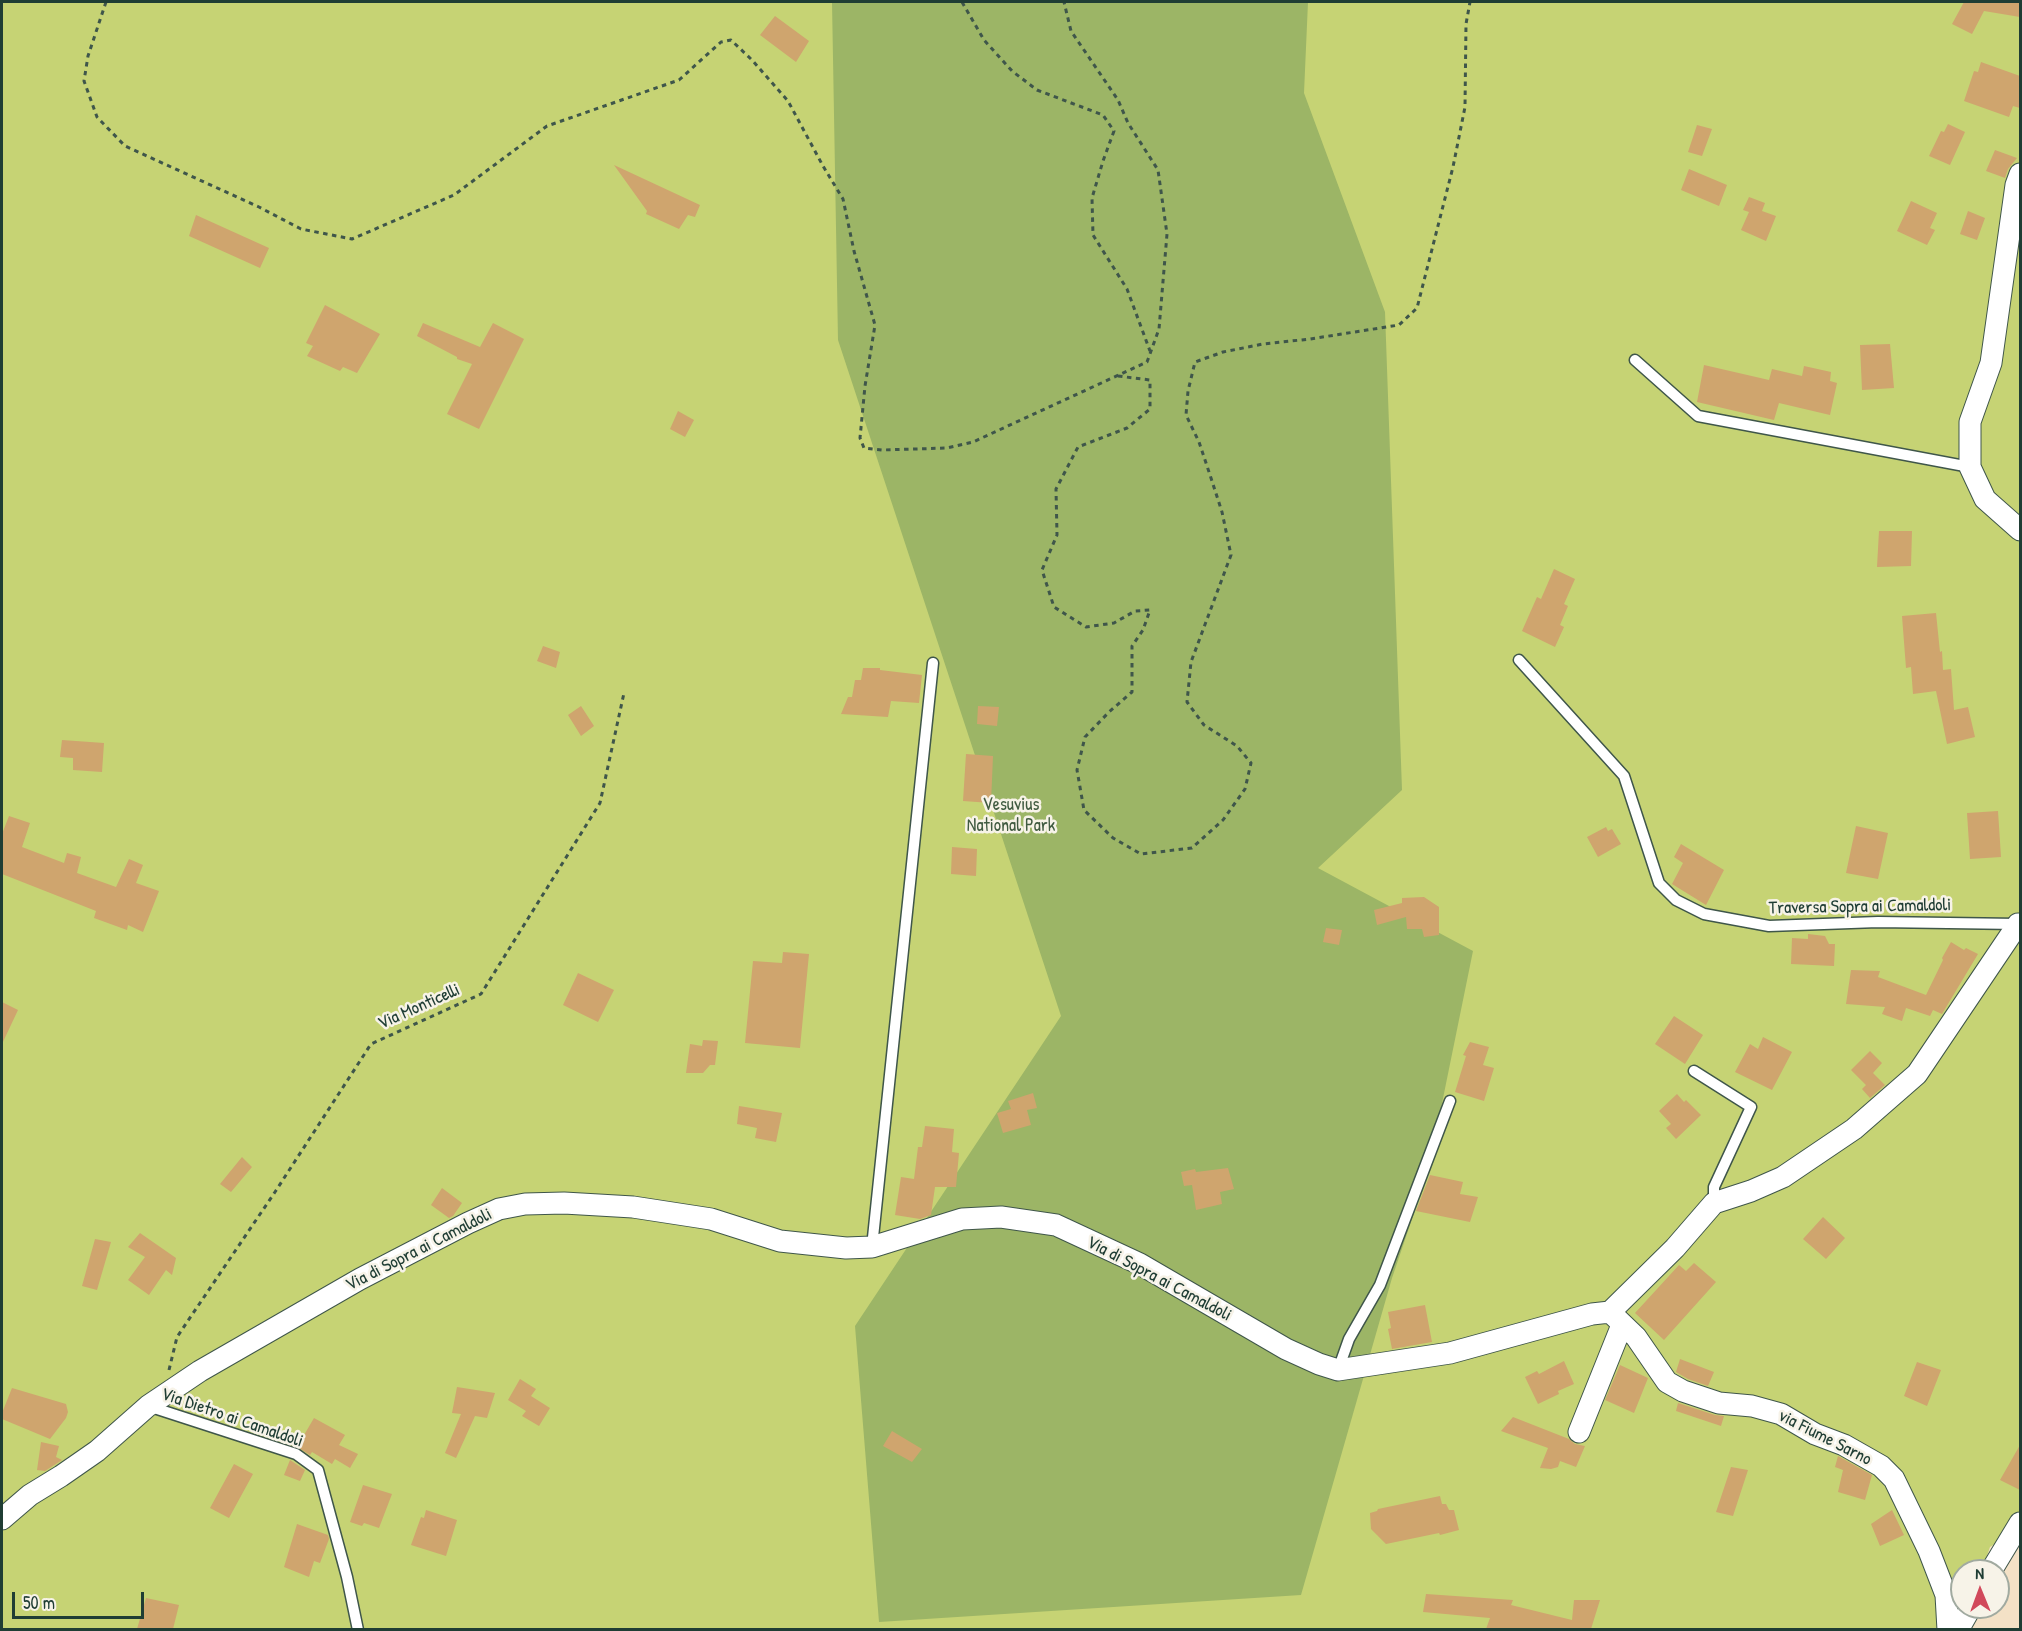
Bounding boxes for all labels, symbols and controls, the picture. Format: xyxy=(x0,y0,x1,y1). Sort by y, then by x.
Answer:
park label: Vesuvius National Park xyxy=(967,794,1055,836)
street label: Traversa Sopra ai Camaldoli xyxy=(1769,895,1951,919)
street label: Via Monticelli xyxy=(375,979,463,1035)
street label: Via di Sopra ai Camaldoli xyxy=(342,1204,496,1296)
street label: Via di Sopra ai Camaldoli xyxy=(1083,1232,1235,1326)
street label: Via Dietro ai Camaldoli xyxy=(158,1384,306,1452)
street label: via Fiume Sarno xyxy=(1775,1405,1875,1471)
north arrow xyxy=(1950,1559,2010,1619)
text: N xyxy=(1975,1562,1984,1584)
scale bar xyxy=(15,1580,147,1618)
text: 50 m xyxy=(23,1590,55,1615)

